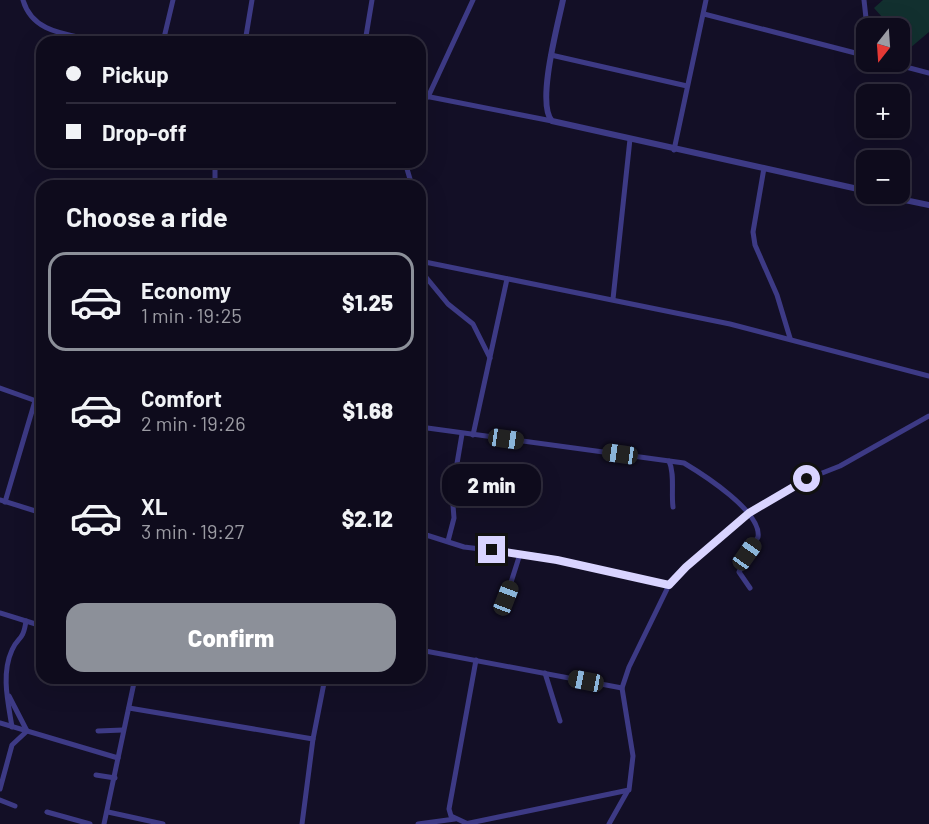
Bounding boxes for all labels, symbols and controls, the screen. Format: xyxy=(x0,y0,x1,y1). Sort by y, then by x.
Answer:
north arrow xyxy=(856,18,910,72)
map controls xyxy=(856,18,910,204)
text: Pickup xyxy=(102,61,169,87)
button: + xyxy=(856,84,910,138)
text: Drop-off xyxy=(102,119,186,145)
button: − xyxy=(856,150,910,204)
text: Choose a ride xyxy=(66,200,228,232)
icon: car xyxy=(69,275,123,329)
text: Economy xyxy=(141,277,231,303)
text: $1.25 xyxy=(342,289,393,315)
text: 1 min · 19:25 xyxy=(141,303,242,327)
icon: car xyxy=(69,383,123,437)
text: Comfort xyxy=(141,385,222,411)
text: $1.68 xyxy=(343,397,393,423)
text: 2 min · 19:26 xyxy=(141,411,246,435)
car xyxy=(487,428,525,450)
car xyxy=(601,443,639,465)
callout: 2 min xyxy=(442,463,542,505)
route start xyxy=(793,465,820,492)
text: 2 min xyxy=(467,473,516,497)
icon: car xyxy=(69,491,123,545)
text: XL xyxy=(141,493,167,519)
text: $2.12 xyxy=(342,505,393,531)
text: 3 min · 19:27 xyxy=(141,519,244,543)
car xyxy=(729,534,765,574)
route end xyxy=(478,536,505,563)
car xyxy=(491,578,521,618)
button: Confirm xyxy=(66,603,396,672)
car xyxy=(567,669,605,693)

